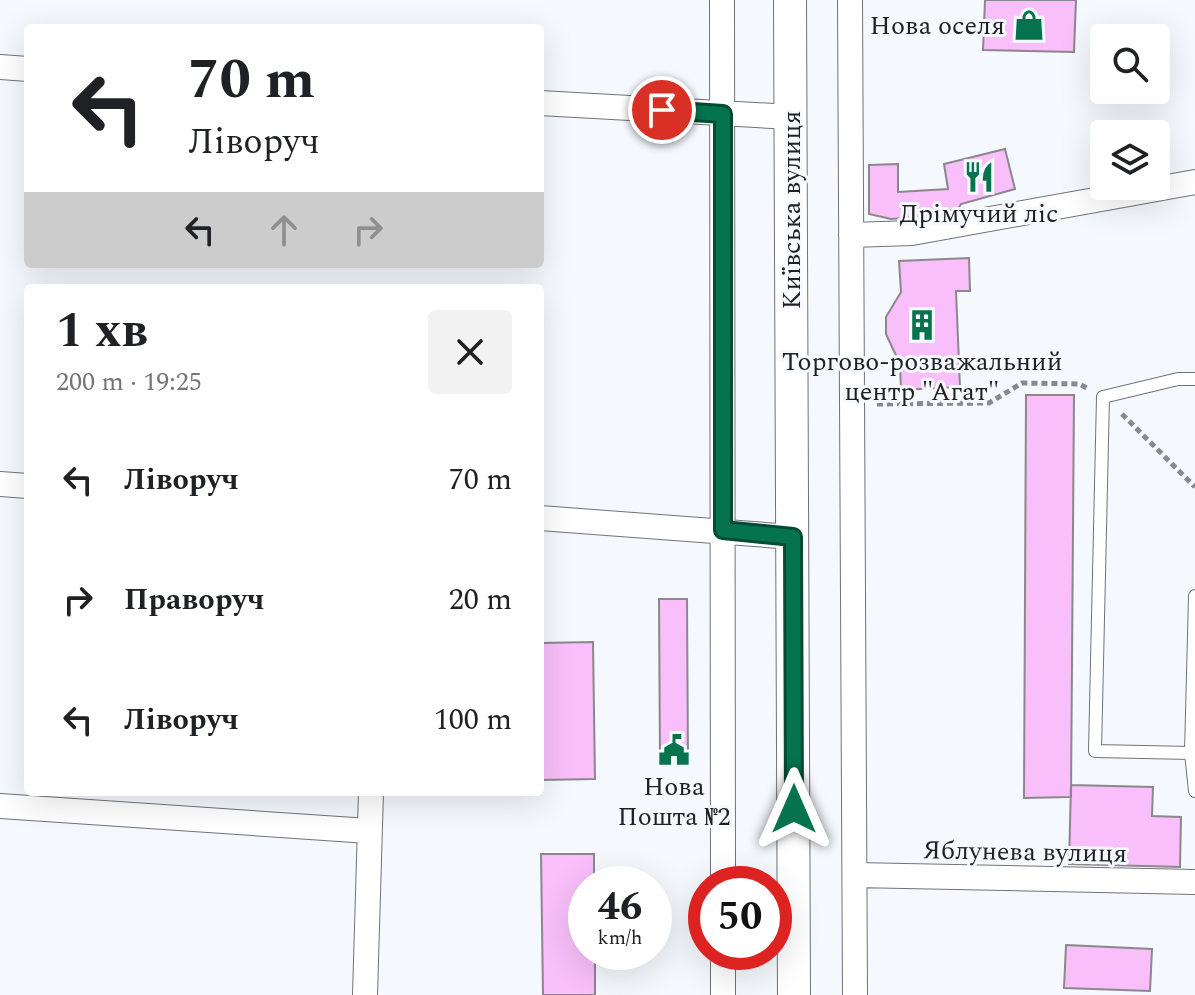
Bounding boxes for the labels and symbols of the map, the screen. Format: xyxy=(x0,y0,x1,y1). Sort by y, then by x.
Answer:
place label: Нова оселя xyxy=(870,6,1005,46)
shop icon: Нова оселя xyxy=(1012,8,1046,42)
pin xyxy=(628,76,696,144)
street label: Київська вулиця xyxy=(772,111,812,309)
restaurant icon: Дрімучий ліс xyxy=(962,160,996,194)
place label: Дрімучий ліс xyxy=(900,194,1059,234)
building icon: Торгово-розважальний центр "Агат" xyxy=(905,308,939,342)
place label: Торгово-розважальний центр "Агат" xyxy=(782,342,1062,412)
public building icon: Нова Пошта №2 xyxy=(657,733,691,767)
place label: Нова Пошта №2 xyxy=(617,767,731,837)
position arrow xyxy=(752,767,836,851)
street label: Яблунева вулиця xyxy=(923,830,1127,874)
speed limit sign: 50 xyxy=(688,866,792,970)

